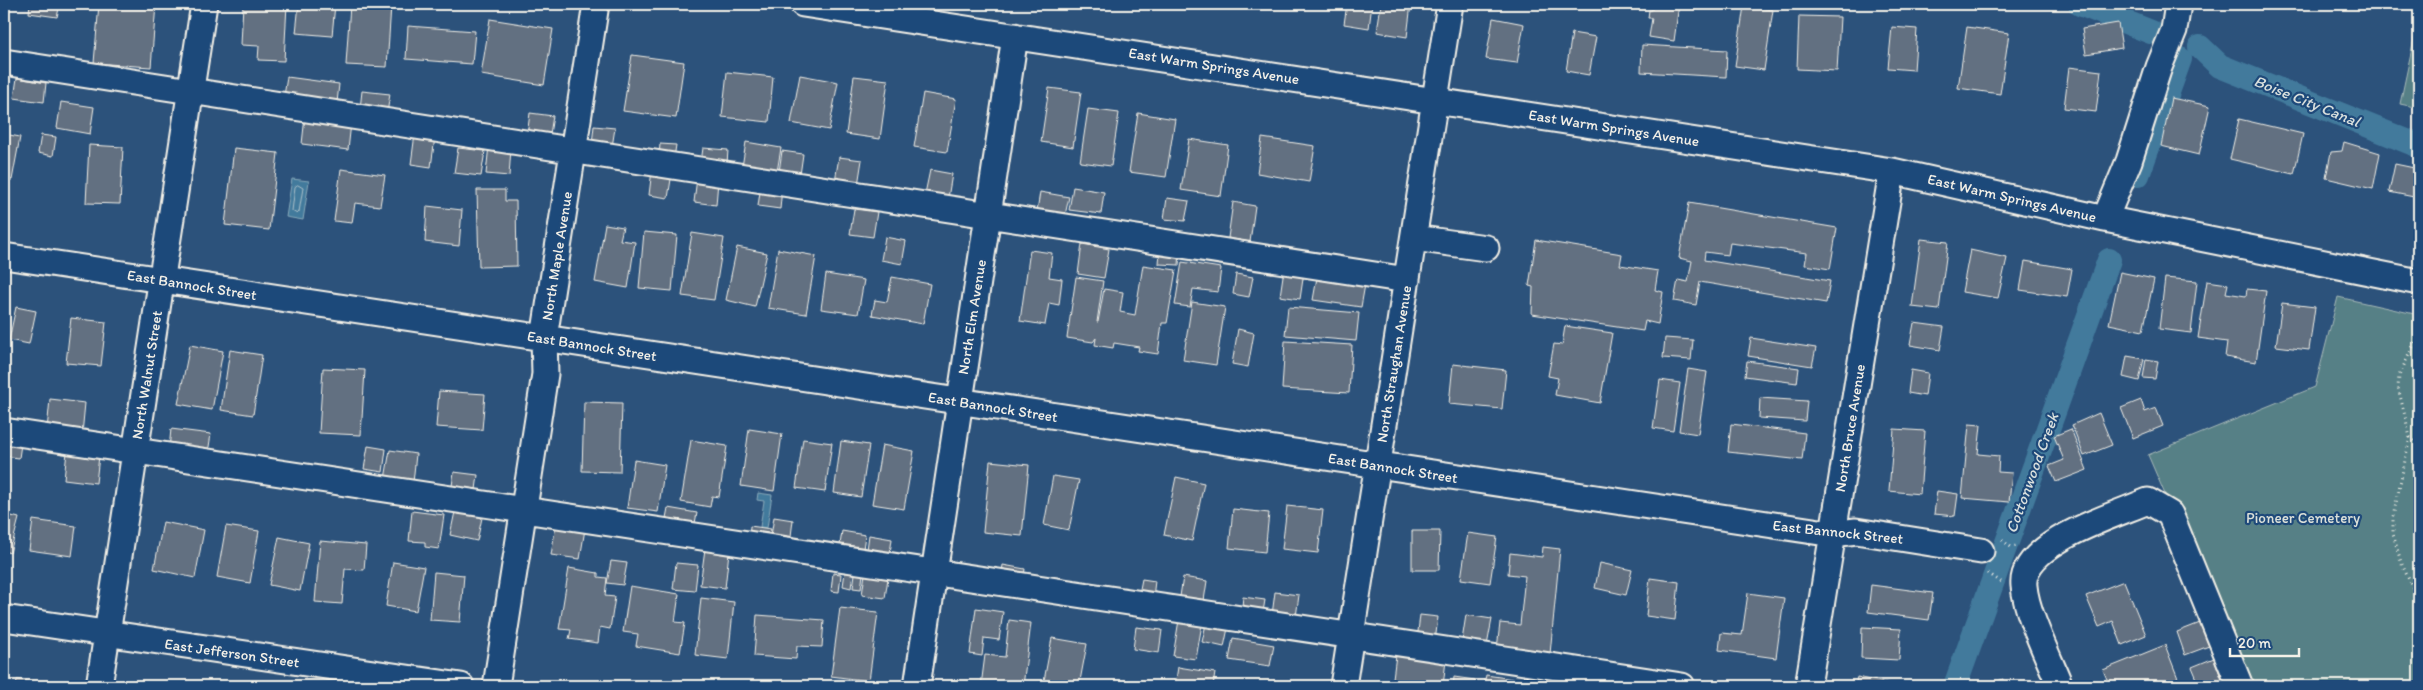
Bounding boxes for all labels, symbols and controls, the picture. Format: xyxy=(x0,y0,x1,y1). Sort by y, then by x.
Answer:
street label: East Warm Springs Avenue xyxy=(1127,44,1301,88)
water label: Boise City Canal xyxy=(2251,71,2364,131)
street label: East Warm Springs Avenue xyxy=(1527,106,1701,150)
street label: East Warm Springs Avenue xyxy=(1926,170,2098,226)
street label: North Maple Avenue xyxy=(538,190,576,322)
street label: North Elm Avenue xyxy=(954,258,990,376)
street label: East Bannock Street xyxy=(126,266,258,304)
street label: North Straughan Avenue xyxy=(1373,284,1415,444)
street label: North Walnut Street xyxy=(128,309,166,441)
street label: East Bannock Street xyxy=(526,327,658,365)
street label: North Bruce Avenue xyxy=(1831,363,1869,493)
street label: East Bannock Street xyxy=(927,388,1059,426)
water label: Cottonwood Creek xyxy=(2001,410,2063,536)
street label: East Bannock Street xyxy=(1327,449,1459,487)
park label: Pioneer Cemetery xyxy=(2246,509,2360,527)
street label: East Bannock Street xyxy=(1772,516,1904,548)
scale bar xyxy=(2230,625,2299,657)
text: 20 m xyxy=(2238,634,2272,652)
street label: East Jefferson Street xyxy=(163,635,301,671)

